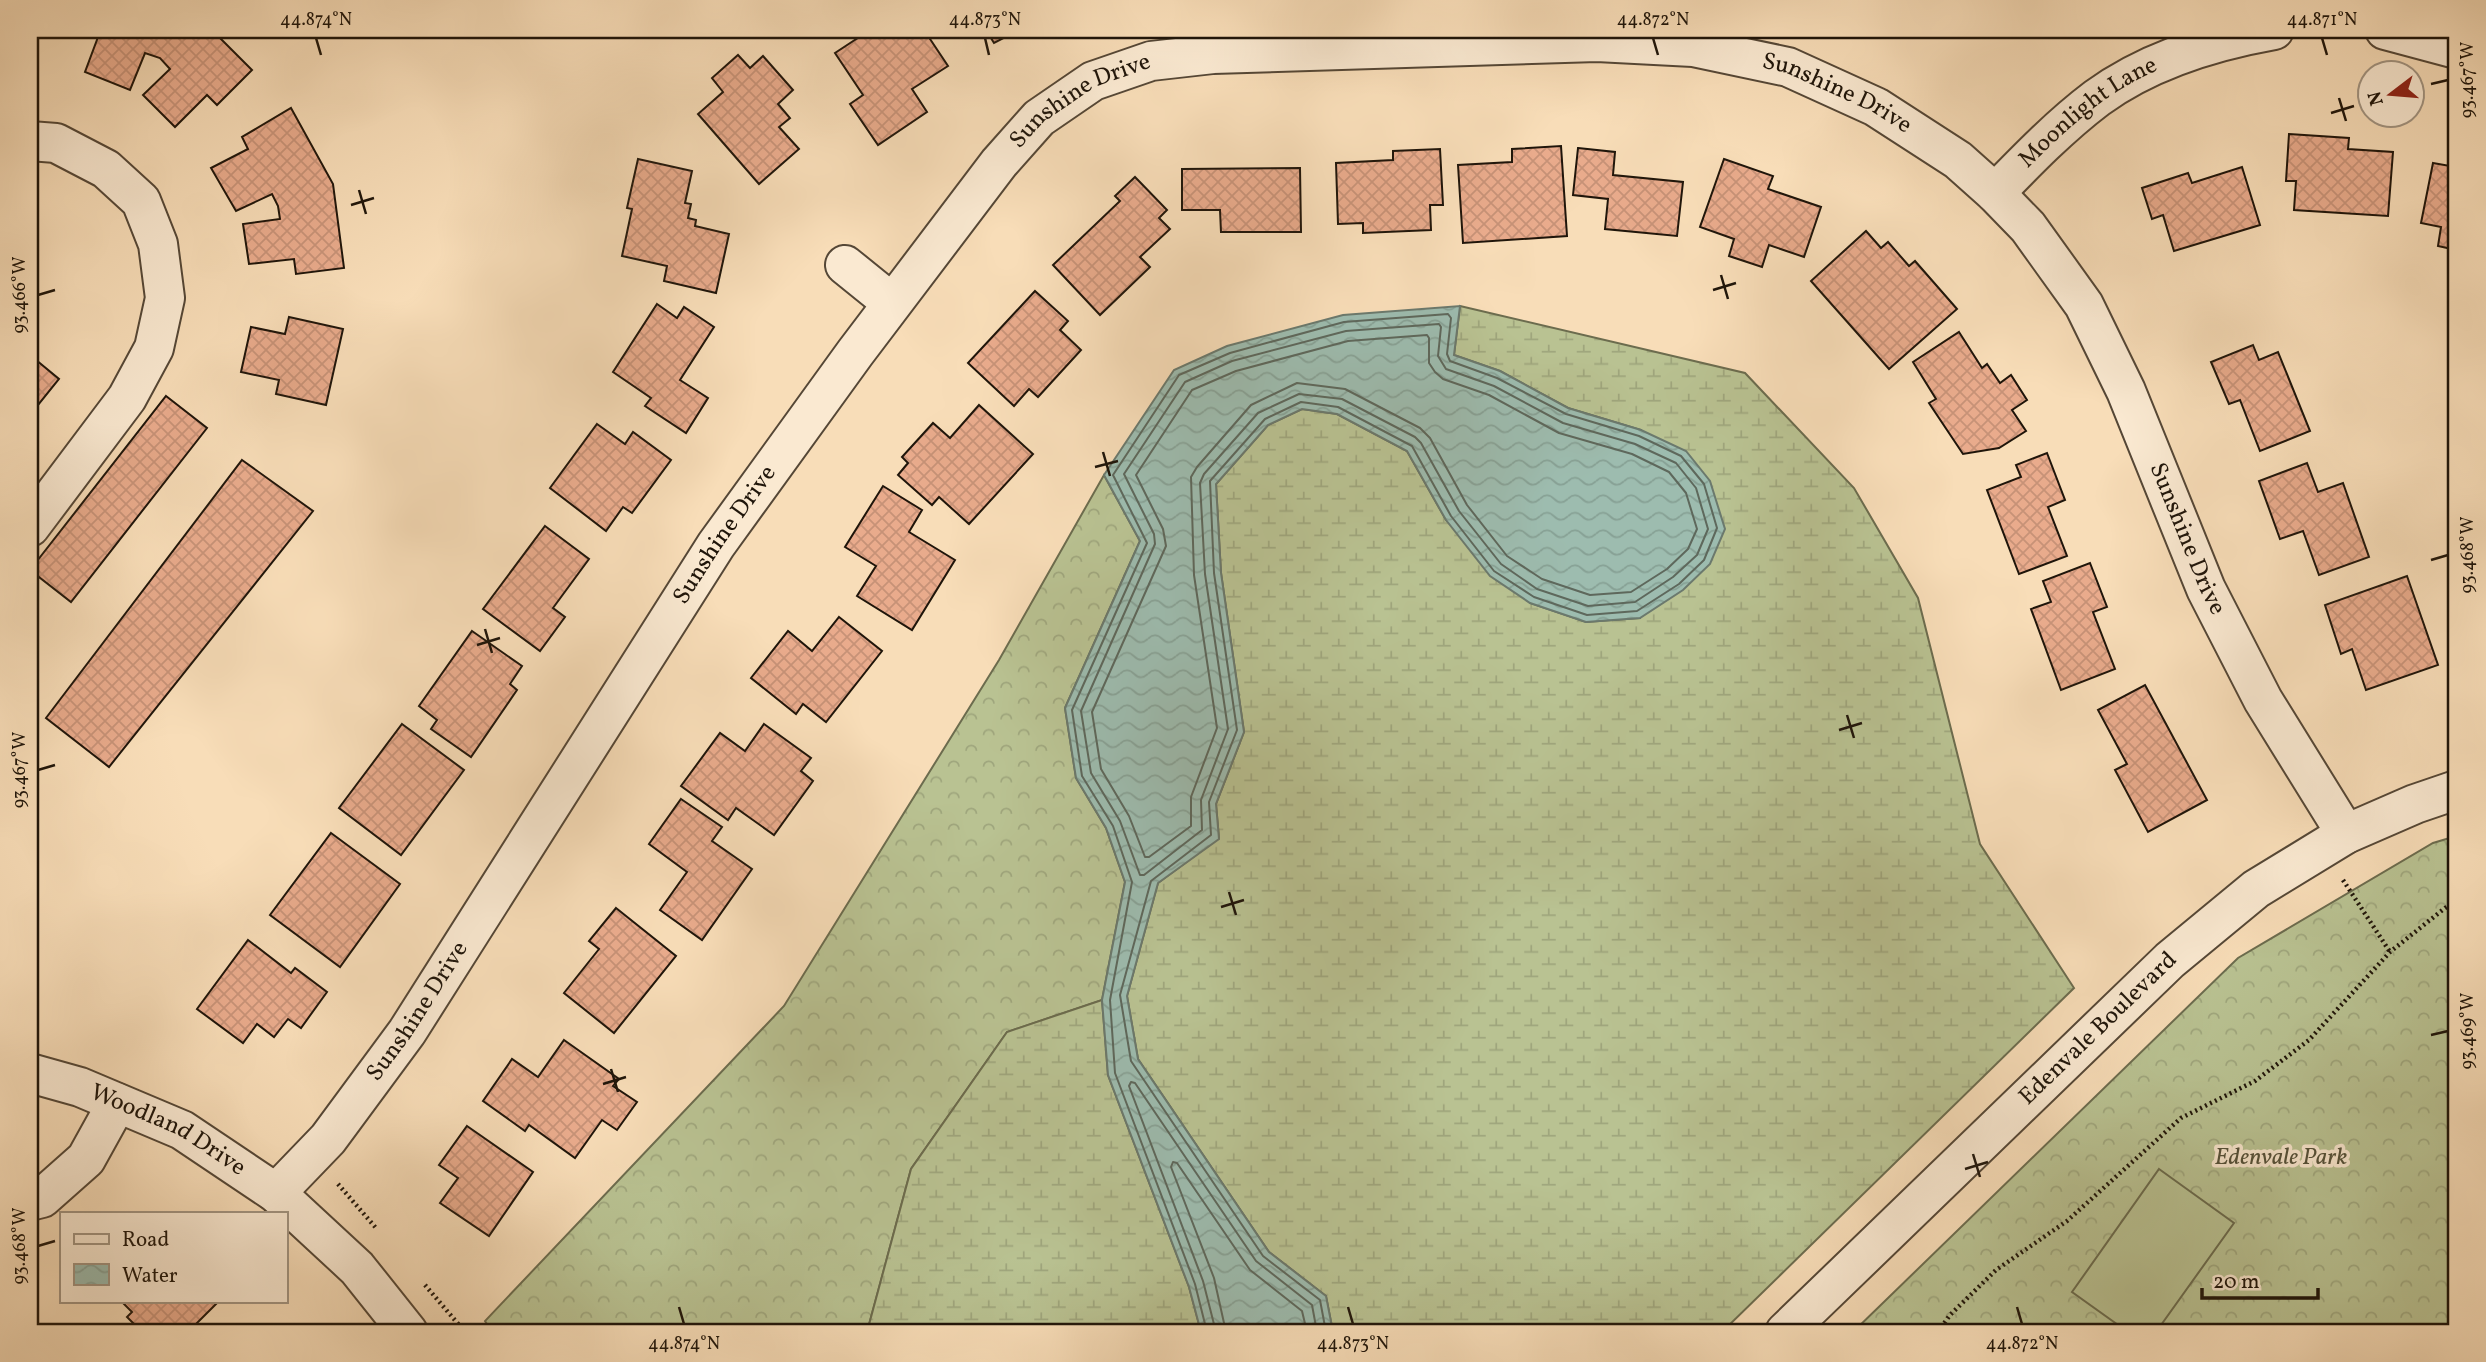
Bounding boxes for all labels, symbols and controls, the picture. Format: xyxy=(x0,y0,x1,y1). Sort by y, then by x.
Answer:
text: 44.874°N xyxy=(280,8,352,33)
text: 44.873°N xyxy=(949,8,1021,33)
text: 44.872°N xyxy=(1617,8,1689,33)
text: 44.871°N xyxy=(2287,8,2357,33)
text: 93.467°W xyxy=(2456,42,2481,118)
street label: Sunshine Drive xyxy=(1002,45,1155,157)
street label: Sunshine Drive xyxy=(1759,45,1918,143)
street label: Moonlight Lane xyxy=(2011,49,2163,176)
north arrow xyxy=(2356,60,2426,130)
text: N xyxy=(2362,88,2391,108)
text: 93.466°W xyxy=(8,257,33,333)
street label: Sunshine Drive xyxy=(2140,458,2234,621)
street label: Sunshine Drive xyxy=(665,459,785,611)
text: 93.468°W xyxy=(2456,517,2481,593)
text: 93.467°W xyxy=(8,732,33,808)
street label: Sunshine Drive xyxy=(359,935,477,1089)
street label: Edenvale Boulevard xyxy=(2012,944,2185,1114)
text: 93.469°W xyxy=(2456,993,2481,1069)
street label: Woodland Drive xyxy=(85,1076,252,1185)
park label: Edenvale Park xyxy=(2215,1141,2347,1175)
text: 93.468°W xyxy=(8,1208,33,1284)
legend xyxy=(60,1212,287,1302)
text: Road xyxy=(122,1226,169,1255)
scale bar xyxy=(2202,1257,2318,1301)
text: Water xyxy=(122,1262,178,1291)
text: 20 m xyxy=(2213,1268,2259,1297)
text: 44.874°N xyxy=(648,1332,720,1357)
text: 44.873°N xyxy=(1317,1332,1389,1357)
text: 44.872°N xyxy=(1986,1332,2058,1357)

